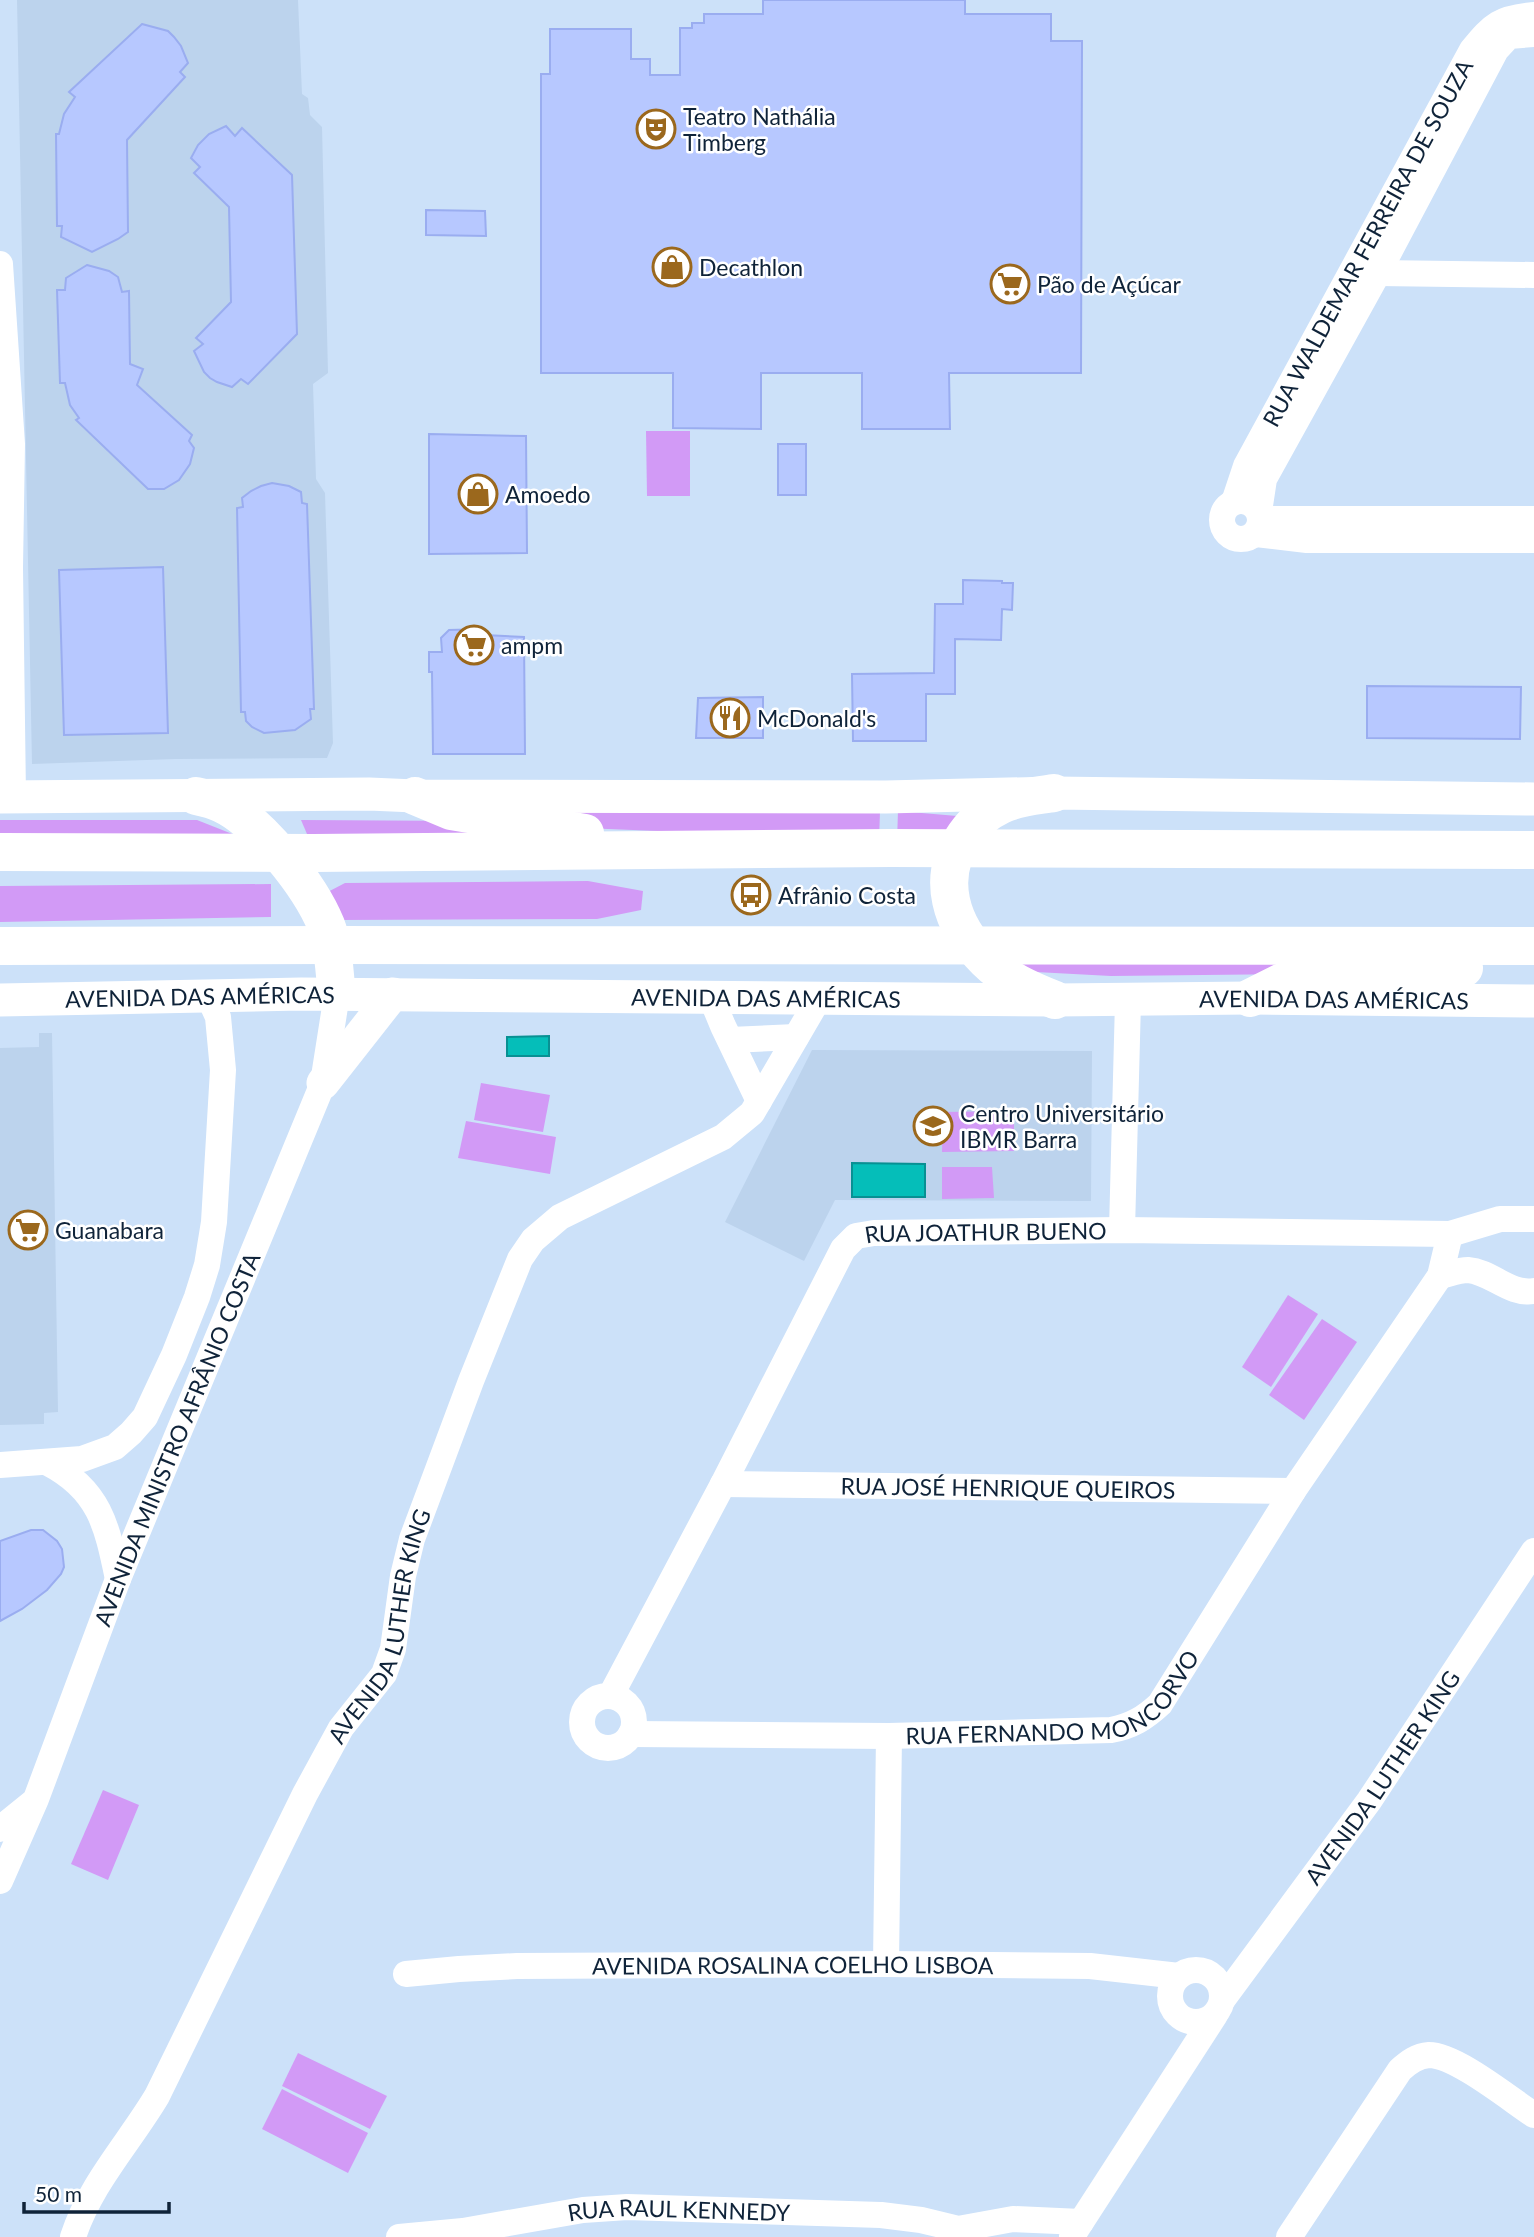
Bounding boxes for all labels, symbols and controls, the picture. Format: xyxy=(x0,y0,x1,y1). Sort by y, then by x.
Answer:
street label: RUA WALDEMAR FERREIRA DE SOUZA xyxy=(1256,54,1478,431)
place label: Teatro Nathália Timberg xyxy=(683,102,836,156)
theatre icon: Teatro Nathália Timberg xyxy=(635,108,677,150)
shop icon: Decathlon xyxy=(651,246,693,288)
place label: Decathlon xyxy=(699,253,803,281)
supermarket icon: Pão de Açúcar xyxy=(989,263,1031,305)
place label: Pão de Açúcar xyxy=(1037,270,1181,298)
shop icon: Amoedo xyxy=(457,473,499,515)
place label: Amoedo xyxy=(505,480,591,508)
supermarket icon: ampm xyxy=(453,624,495,666)
place label: ampm xyxy=(501,631,563,659)
restaurant icon: McDonald's xyxy=(709,697,751,739)
place label: McDonald's xyxy=(757,704,876,732)
bus stop icon: Afrânio Costa xyxy=(730,874,772,916)
place label: Afrânio Costa xyxy=(778,881,916,909)
street label: AVENIDA DAS AMÉRICAS xyxy=(65,980,335,1013)
street label: AVENIDA DAS AMÉRICAS xyxy=(631,983,901,1013)
street label: AVENIDA DAS AMÉRICAS xyxy=(1199,984,1469,1014)
place label: Centro Universitário IBMR Barra xyxy=(960,1099,1164,1153)
school or university icon: Centro Universitário IBMR Barra xyxy=(912,1105,954,1147)
supermarket icon: Guanabara xyxy=(7,1209,49,1251)
place label: Guanabara xyxy=(55,1216,164,1244)
street label: RUA JOATHUR BUENO xyxy=(862,1216,1107,1248)
street label: AVENIDA MINISTRO AFRÂNIO COSTA xyxy=(88,1248,266,1630)
street label: RUA JOSÉ HENRIQUE QUEIROS xyxy=(840,1471,1176,1504)
street label: AVENIDA LUTHER KING xyxy=(321,1505,436,1748)
street label: RUA FERNANDO MONCORVO xyxy=(905,1645,1204,1750)
street label: AVENIDA LUTHER KING xyxy=(1298,1665,1466,1890)
street label: AVENIDA ROSALINA COELHO LISBOA xyxy=(592,1950,994,1980)
scale bar xyxy=(24,2170,170,2214)
text: 50 m xyxy=(35,2181,82,2206)
street label: RUA RAUL KENNEDY xyxy=(565,2193,791,2226)

